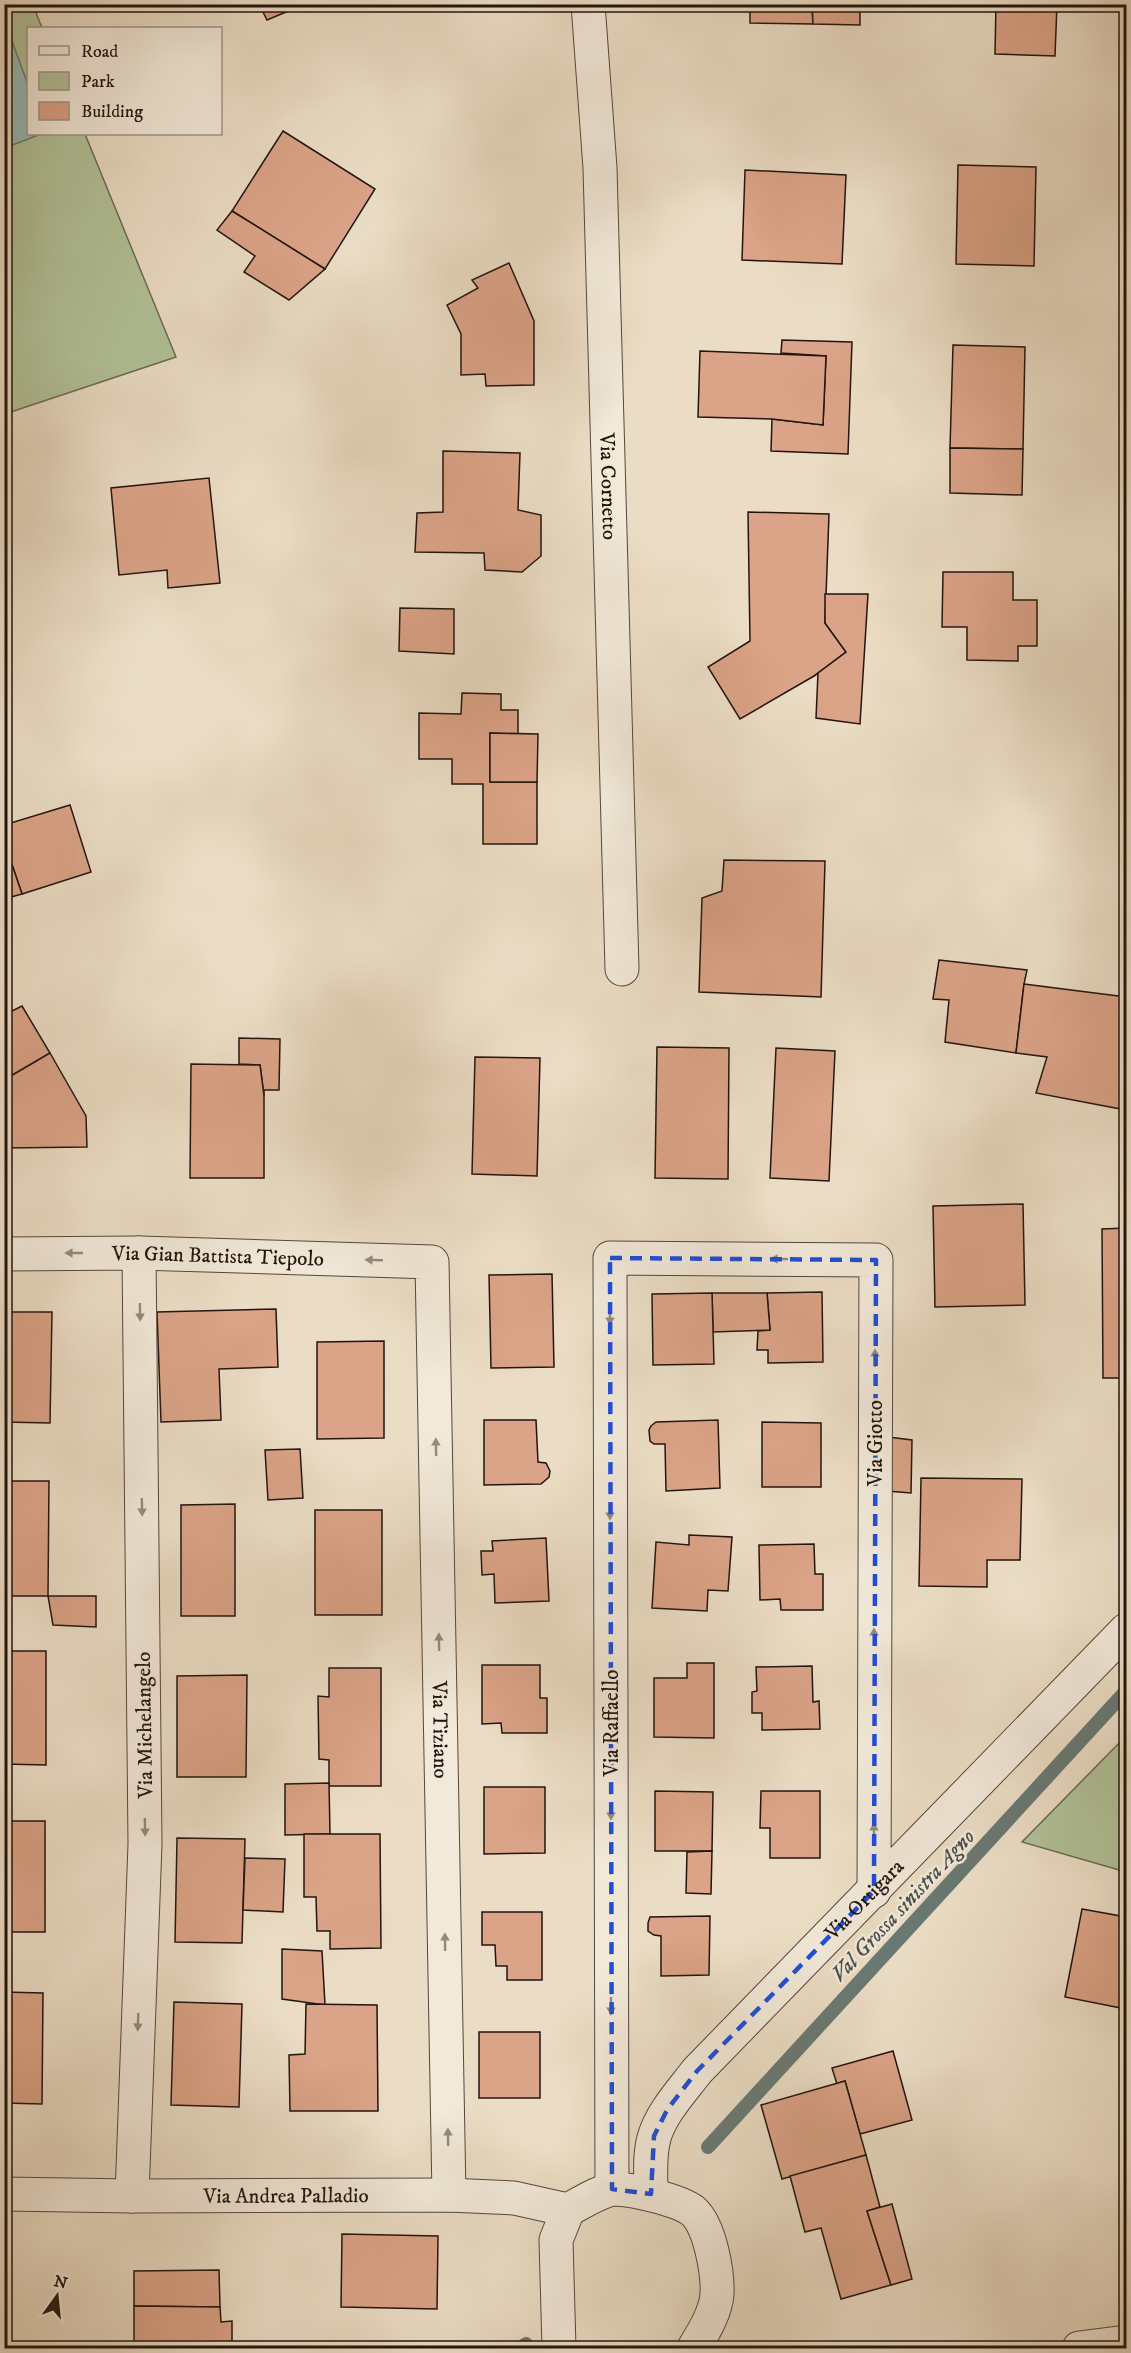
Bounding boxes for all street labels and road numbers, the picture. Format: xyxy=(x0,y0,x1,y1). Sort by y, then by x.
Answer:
street label: Via Cornetto xyxy=(593,432,622,540)
street label: Via Gian Battista Tiepolo xyxy=(111,1241,324,1273)
street label: Via Giotto xyxy=(863,1400,889,1487)
street label: Via Michelangelo xyxy=(131,1651,159,1800)
street label: Via Raffaello xyxy=(599,1670,625,1777)
street label: Via Tiziano xyxy=(426,1680,453,1779)
street label: Via Ortigara xyxy=(819,1854,910,1947)
street label: Via Andrea Palladio xyxy=(202,2183,369,2210)

